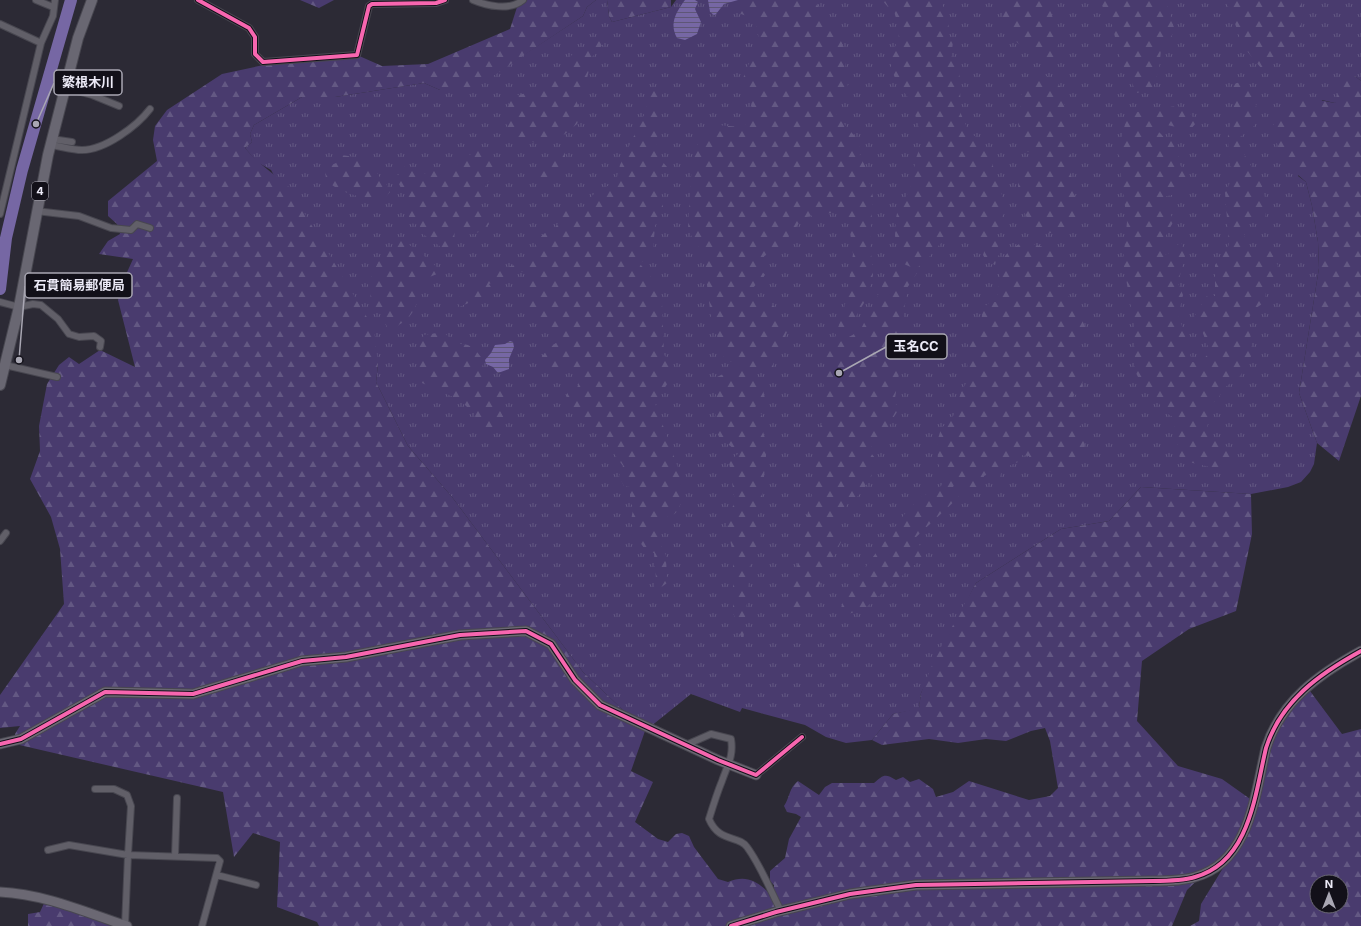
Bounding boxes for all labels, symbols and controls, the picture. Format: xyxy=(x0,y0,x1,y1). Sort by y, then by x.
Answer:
callout: 繁根木川 xyxy=(54,70,122,95)
text: 繁根木川 xyxy=(62,74,114,90)
road number: 4 xyxy=(32,182,48,200)
callout: 石貫簡易郵便局 xyxy=(25,273,132,298)
text: 石貫簡易郵便局 xyxy=(33,277,125,293)
callout: 玉名CC xyxy=(886,334,947,359)
text: 玉名CC xyxy=(893,338,939,354)
north arrow xyxy=(1309,874,1349,914)
text: N xyxy=(1325,877,1333,891)

